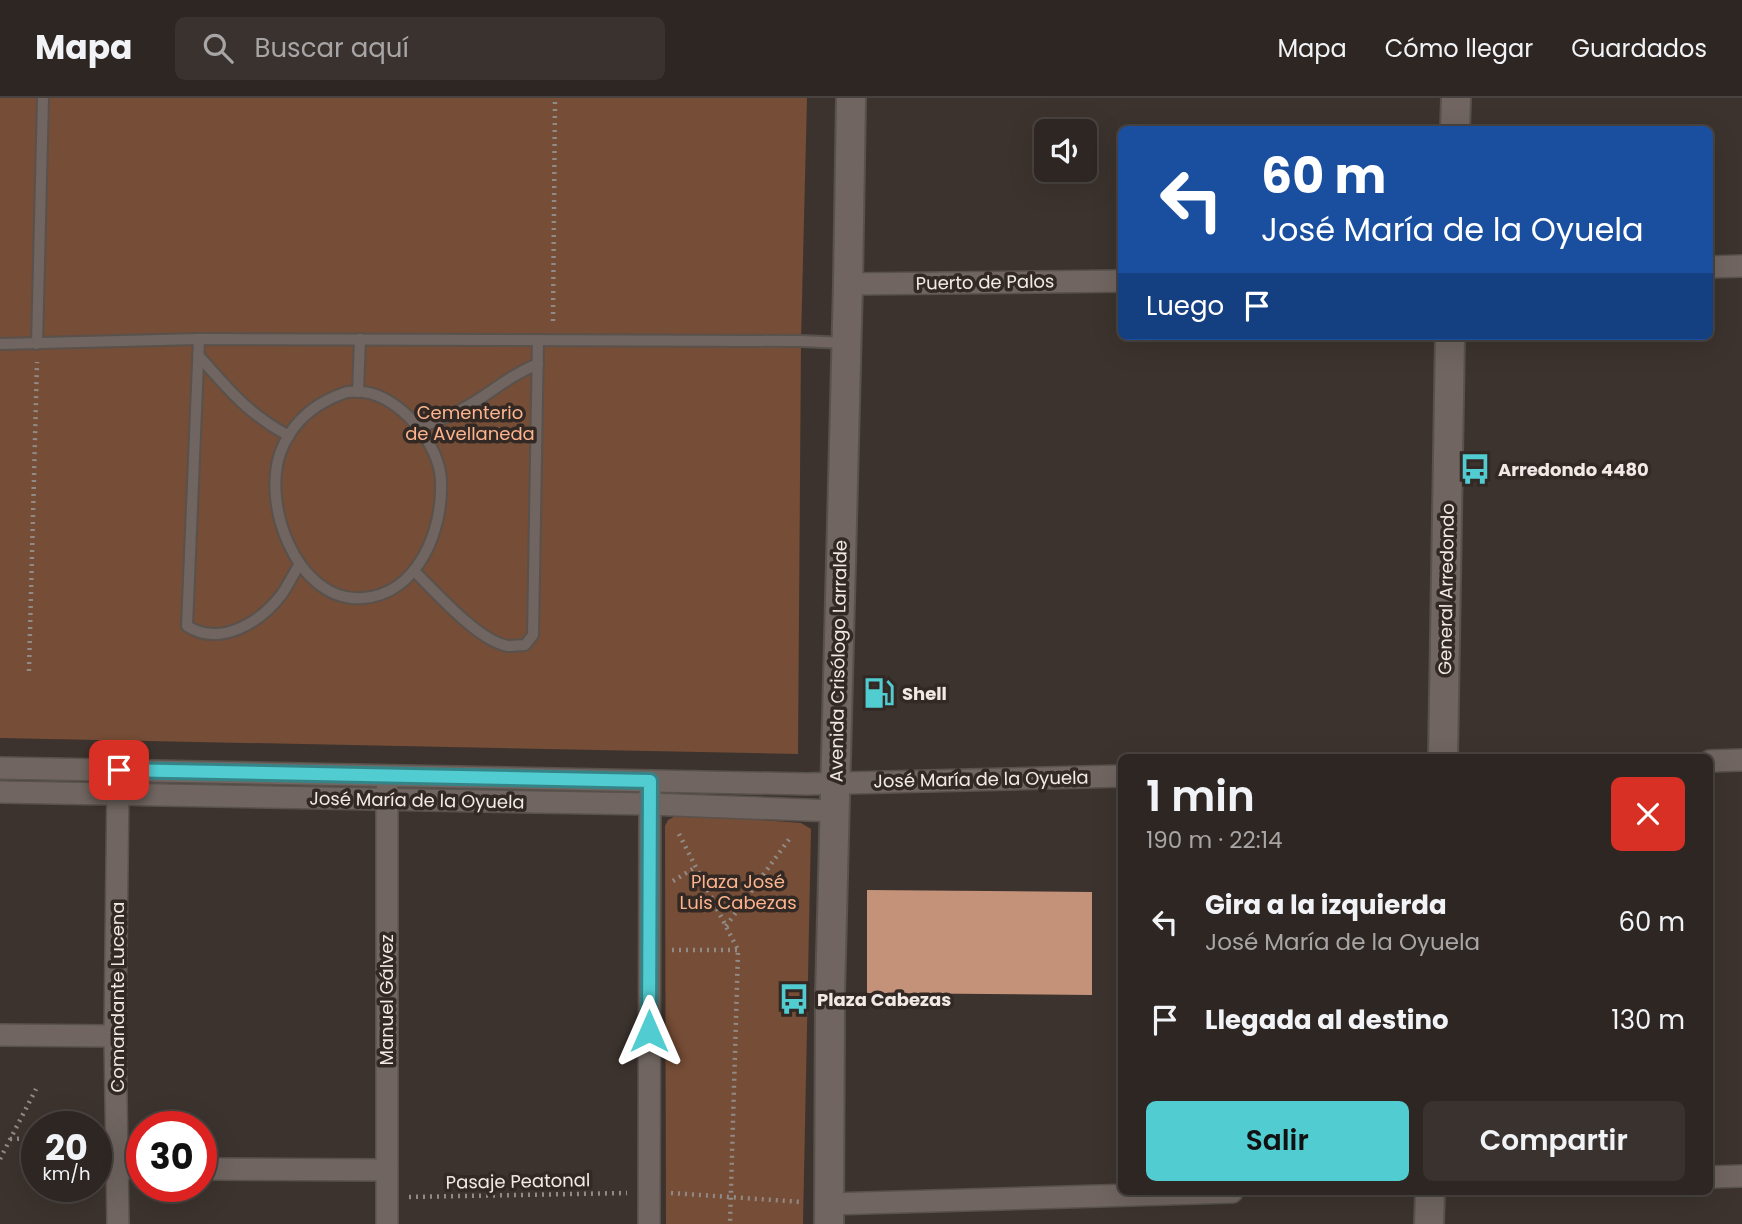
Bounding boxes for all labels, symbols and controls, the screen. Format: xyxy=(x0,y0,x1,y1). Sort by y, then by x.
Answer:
search box xyxy=(175,17,665,80)
text: Mapa xyxy=(35,24,133,71)
icon: search xyxy=(199,29,237,67)
text: Buscar aquí xyxy=(255,30,409,66)
text: Mapa xyxy=(1277,32,1347,65)
text: Cómo llegar xyxy=(1385,32,1533,65)
text: Guardados xyxy=(1571,32,1707,65)
map controls xyxy=(1034,119,1097,182)
button: sound xyxy=(1034,119,1097,182)
text: 60 m xyxy=(1261,142,1386,210)
icon: left xyxy=(1146,154,1237,245)
text: José María de la Oyuela xyxy=(1261,207,1644,252)
street label: Puerto de Palos xyxy=(915,268,1055,296)
icon: arrive xyxy=(1238,287,1276,325)
text: Luego xyxy=(1146,288,1224,324)
park label: Cementerio de Avellaneda xyxy=(405,400,535,446)
bus stop icon: Arredondo 4480 xyxy=(1458,452,1492,486)
place label: Arredondo 4480 xyxy=(1498,457,1649,482)
street label: General Arredondo xyxy=(1432,503,1460,675)
street label: Avenida Crisólogo Larralde xyxy=(823,540,853,782)
fuel station icon: Shell xyxy=(862,676,896,710)
place label: Shell xyxy=(902,681,947,706)
pin xyxy=(89,740,149,800)
icon: arrive xyxy=(100,751,138,789)
street label: José María de la Oyuela xyxy=(873,765,1089,793)
text: 1 min xyxy=(1146,767,1255,826)
button: close xyxy=(1611,777,1685,851)
street label: José María de la Oyuela xyxy=(309,786,525,814)
text: 190 m · 22:14 xyxy=(1146,824,1282,856)
park label: Plaza José Luis Cabezas xyxy=(679,869,797,915)
text: Gira a la izquierda xyxy=(1205,887,1447,923)
street label: Comandante Lucena xyxy=(105,901,130,1093)
icon: left xyxy=(1146,903,1184,941)
text: 60 m xyxy=(1618,904,1685,940)
text: José María de la Oyuela xyxy=(1205,926,1480,958)
street label: Manuel Gálvez xyxy=(374,934,399,1066)
bus stop icon: Plaza Cabezas xyxy=(777,982,811,1016)
place label: Plaza Cabezas xyxy=(817,987,951,1012)
position arrow xyxy=(612,994,686,1068)
icon: arrive xyxy=(1146,1001,1184,1039)
text: Llegada al destino xyxy=(1205,1002,1449,1038)
text: 130 m xyxy=(1611,1002,1685,1038)
button: Salir xyxy=(1146,1101,1409,1181)
button: Compartir xyxy=(1423,1101,1685,1181)
speed limit sign: 30 xyxy=(126,1111,217,1202)
text: 20 xyxy=(45,1123,88,1172)
text: km/h xyxy=(43,1161,90,1186)
street label: Pasaje Peatonal xyxy=(446,1167,590,1195)

